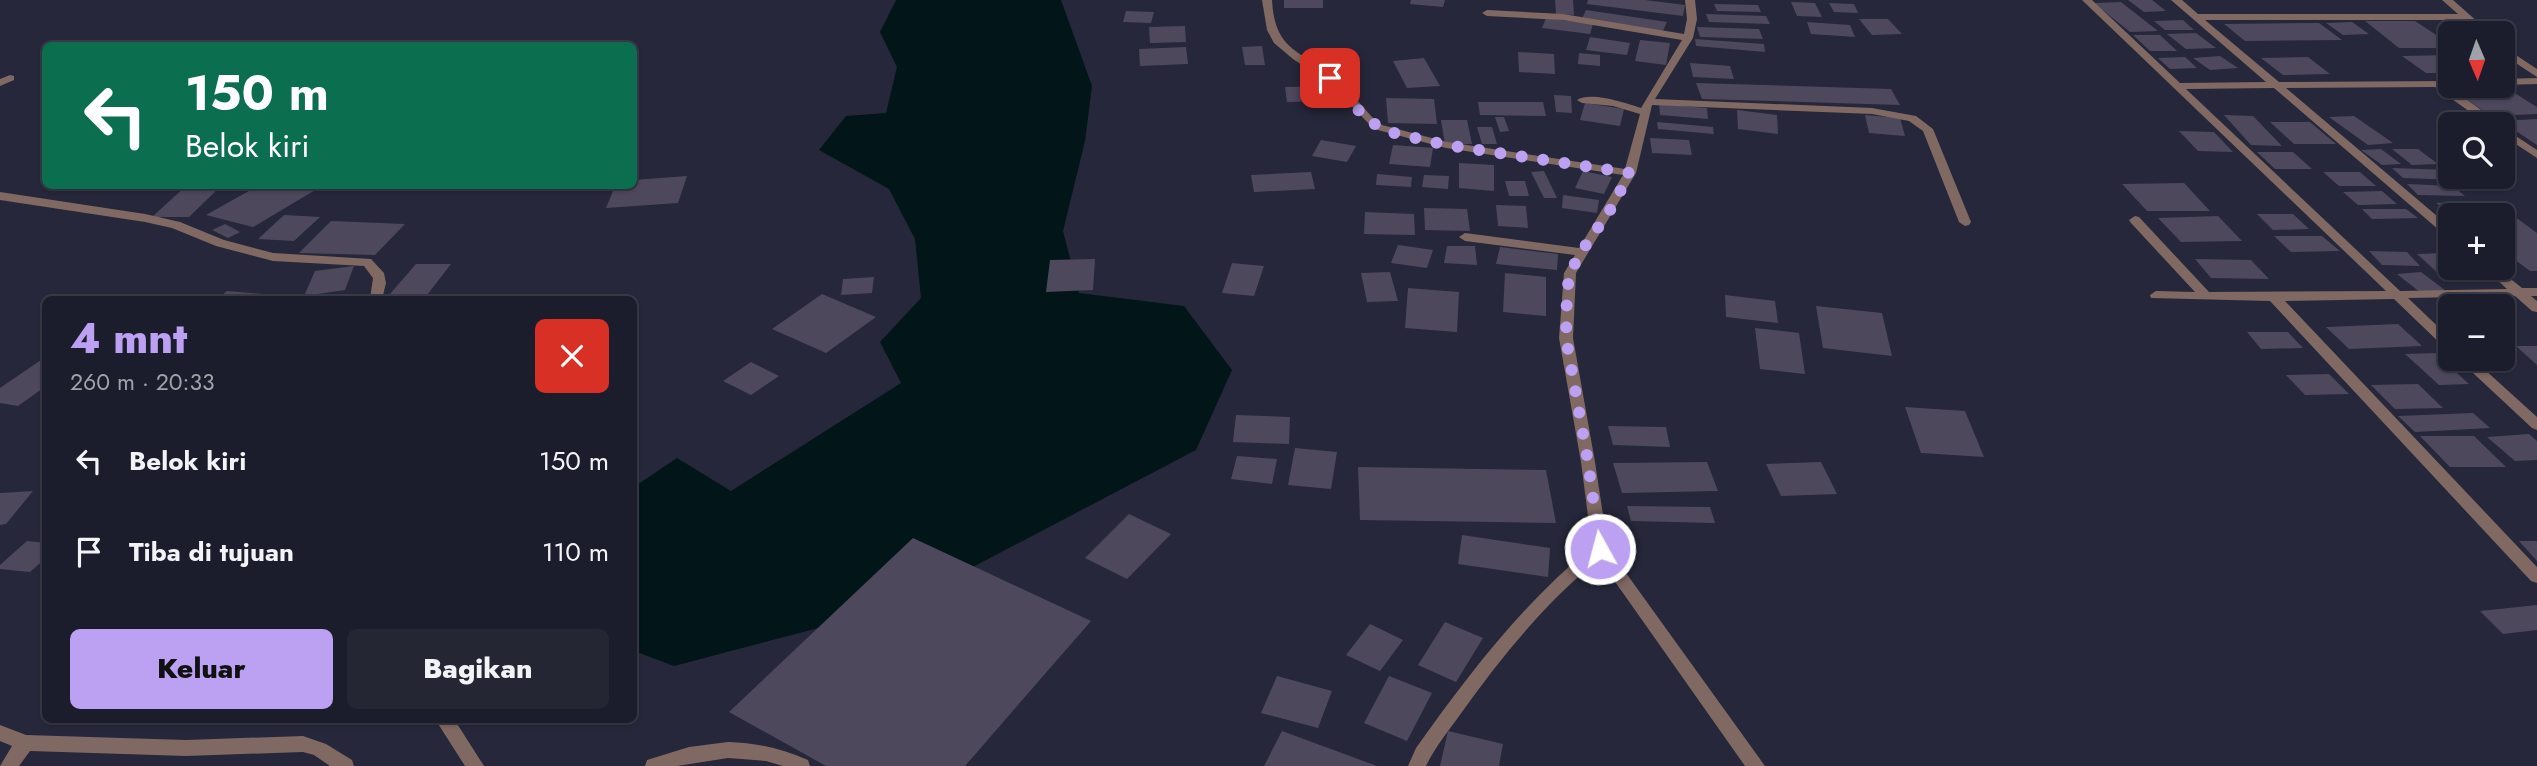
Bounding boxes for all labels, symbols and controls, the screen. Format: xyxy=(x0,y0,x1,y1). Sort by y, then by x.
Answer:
north arrow xyxy=(2438,21,2515,98)
map controls xyxy=(2438,21,2515,371)
pin xyxy=(1300,48,1360,108)
text: 150 m xyxy=(185,58,329,128)
icon: arrive xyxy=(1311,59,1349,97)
icon: left xyxy=(70,70,161,161)
button: search xyxy=(2438,112,2515,189)
text: Belok kiri xyxy=(185,123,310,169)
button: + xyxy=(2438,203,2515,280)
button: − xyxy=(2438,294,2515,371)
text: 4 mnt xyxy=(70,308,187,369)
button: close xyxy=(535,319,609,393)
text: 260 m · 20:33 xyxy=(70,365,215,399)
icon: left xyxy=(70,442,108,480)
text: Belok kiri xyxy=(129,442,246,480)
text: 150 m xyxy=(539,442,609,480)
position arrow xyxy=(1563,512,1637,586)
icon: arrive xyxy=(70,533,108,571)
text: Tiba di tujuan xyxy=(129,533,294,571)
text: 110 m xyxy=(542,533,609,571)
button: Keluar xyxy=(70,629,333,709)
button: Bagikan xyxy=(347,629,609,709)

